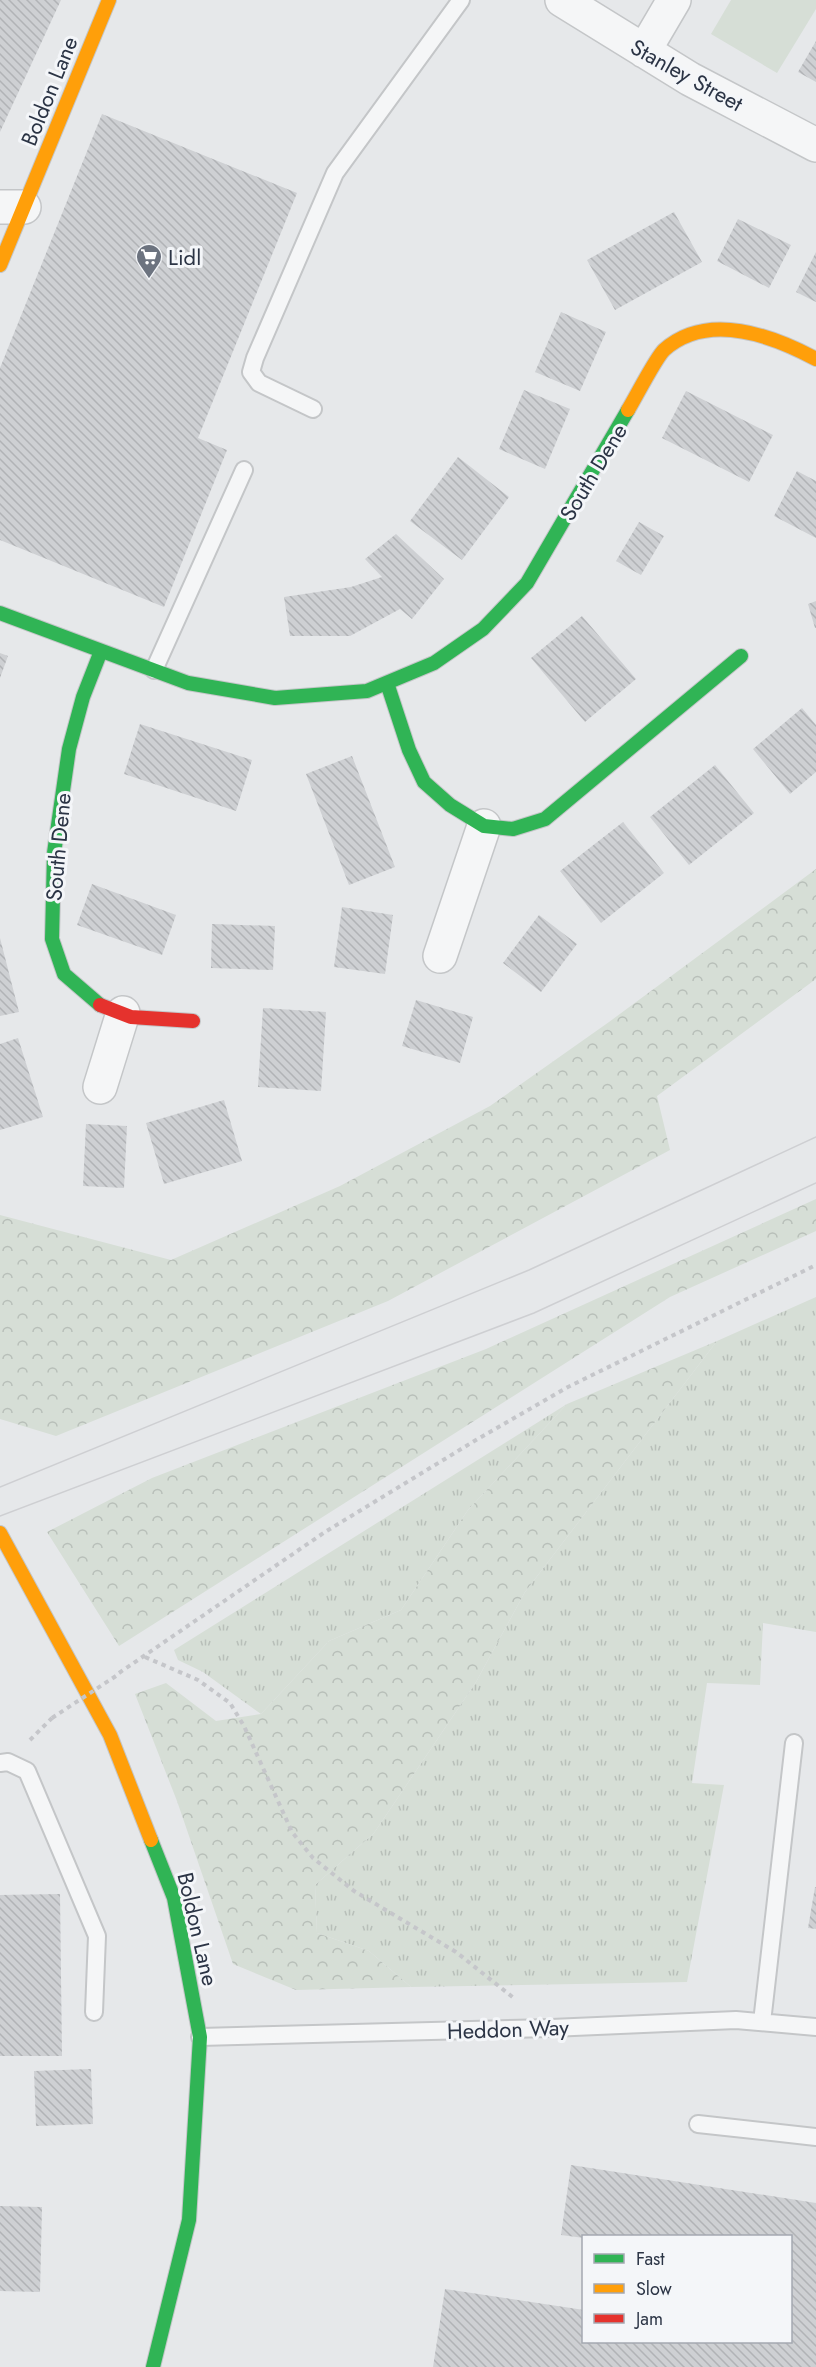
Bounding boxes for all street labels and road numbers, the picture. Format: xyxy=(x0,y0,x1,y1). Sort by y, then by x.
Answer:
street label: Boldon Lane xyxy=(13,31,85,151)
street label: Stanley Street xyxy=(625,31,750,119)
street label: South Dene xyxy=(551,417,635,527)
street label: South Dene xyxy=(37,792,79,902)
street label: Boldon Lane xyxy=(169,1869,227,1989)
street label: Heddon Way xyxy=(446,2011,570,2047)

